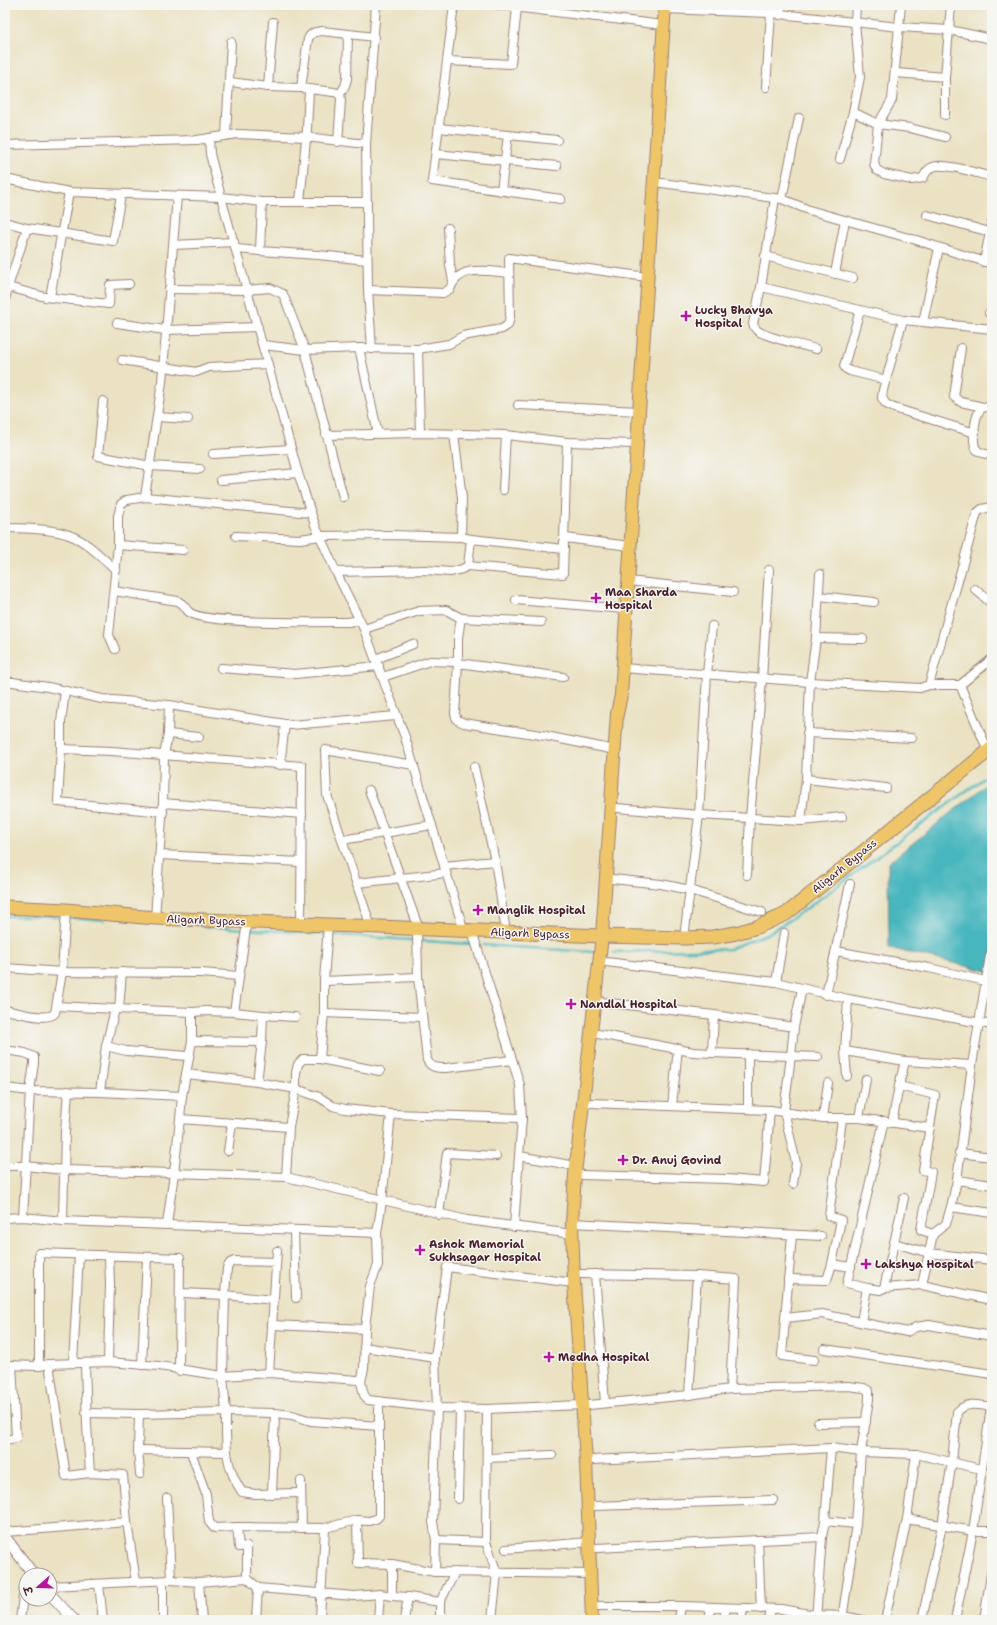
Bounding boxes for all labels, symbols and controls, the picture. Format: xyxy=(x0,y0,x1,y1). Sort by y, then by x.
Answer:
place label: Lucky Bhavya Hospital xyxy=(695,303,773,331)
marker: Lucky Bhavya Hospital xyxy=(680,310,692,322)
place label: Maa Sharda Hospital xyxy=(605,585,677,613)
marker: Maa Sharda Hospital xyxy=(590,592,602,604)
street label: Aligarh Bypass xyxy=(809,836,880,897)
place label: Manglik Hospital xyxy=(487,903,586,918)
marker: Manglik Hospital xyxy=(472,904,484,916)
street label: Aligarh Bypass xyxy=(166,912,246,929)
street label: Aligarh Bypass xyxy=(490,925,570,942)
place label: Nandlal Hospital xyxy=(580,997,677,1012)
marker: Nandlal Hospital xyxy=(565,998,577,1010)
place label: Dr. Anuj Govind xyxy=(632,1153,722,1168)
marker: Dr. Anuj Govind xyxy=(617,1154,629,1166)
place label: Ashok Memorial Sukhsagar Hospital xyxy=(429,1237,541,1265)
marker: Ashok Memorial Sukhsagar Hospital xyxy=(414,1244,426,1256)
place label: Lakshya Hospital xyxy=(875,1257,974,1272)
marker: Lakshya Hospital xyxy=(860,1258,872,1270)
place label: Medha Hospital xyxy=(558,1350,649,1365)
marker: Medha Hospital xyxy=(543,1351,555,1363)
north arrow xyxy=(18,1567,58,1607)
text: उ xyxy=(20,1583,38,1597)

